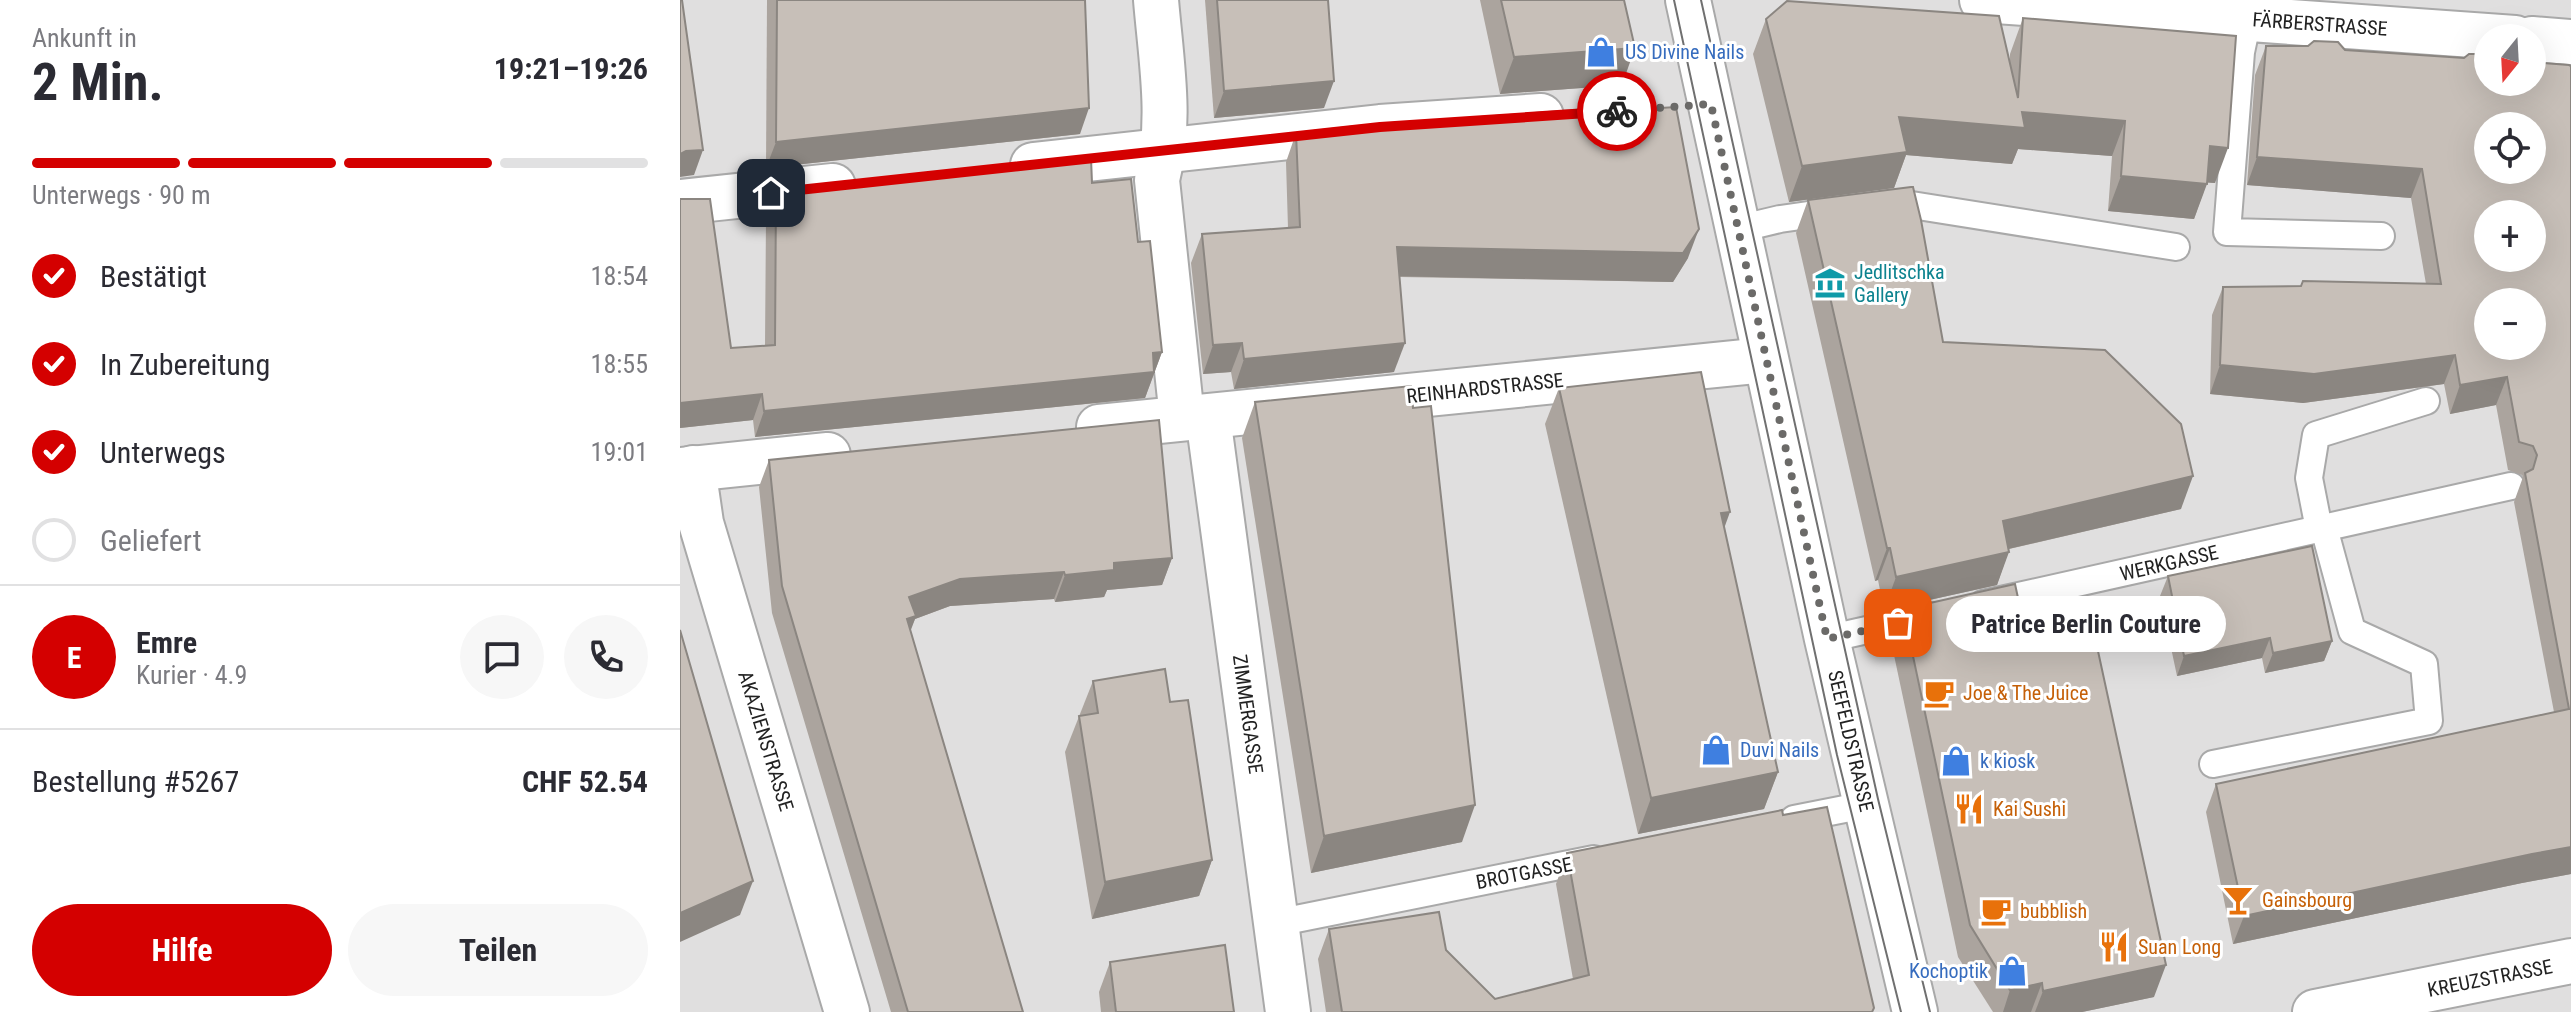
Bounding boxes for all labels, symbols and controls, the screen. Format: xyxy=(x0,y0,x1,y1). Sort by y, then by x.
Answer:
street label: FÄRBERSTRASSE xyxy=(2252,7,2388,41)
text: Ankunft in xyxy=(32,23,137,53)
north arrow xyxy=(2474,24,2546,96)
map controls xyxy=(2474,24,2546,360)
shop icon: US Divine Nails xyxy=(1584,35,1618,69)
place label: US Divine Nails xyxy=(1625,40,1744,64)
text: 19:21–19:26 xyxy=(494,51,648,86)
text: 2 Min. xyxy=(32,52,164,113)
courier xyxy=(1577,71,1657,151)
icon: bike xyxy=(1595,89,1639,133)
button: locate xyxy=(2474,112,2546,184)
pin xyxy=(737,159,805,227)
icon: home xyxy=(749,171,793,215)
text: Unterwegs · 90 m xyxy=(32,180,210,210)
button: + xyxy=(2474,200,2546,272)
icon: check xyxy=(32,254,76,298)
text: Bestätigt xyxy=(100,259,207,294)
place label: Jedlitschka Gallery xyxy=(1854,260,1945,307)
text: 18:54 xyxy=(591,261,648,291)
museum icon: Jedlitschka Gallery xyxy=(1813,266,1847,300)
button: − xyxy=(2474,288,2546,360)
icon: check xyxy=(32,342,76,386)
text: In Zubereitung xyxy=(100,347,270,382)
text: 18:55 xyxy=(591,349,648,379)
street label: REINHARDSTRASSE xyxy=(1405,368,1565,408)
icon: check xyxy=(32,430,76,474)
text: Unterwegs xyxy=(100,435,226,470)
text: 19:01 xyxy=(591,437,648,467)
text: Geliefert xyxy=(100,523,202,558)
street label: WERKGASSE xyxy=(2117,540,2221,586)
pin xyxy=(1864,589,1932,657)
callout: Patrice Berlin Couture xyxy=(1946,595,2226,651)
icon: bag xyxy=(1876,601,1920,645)
text: Patrice Berlin Couture xyxy=(1971,609,2201,639)
button: chat xyxy=(460,615,544,699)
button: phone xyxy=(564,615,648,699)
text: Emre xyxy=(136,625,197,660)
text: E xyxy=(67,640,81,675)
street label: ZIMMERGASSE xyxy=(1228,653,1268,775)
text: Kurier · 4.9 xyxy=(136,660,247,690)
street label: AKAZIENSTRASSE xyxy=(733,668,799,814)
street label: SEEFELDSTRASSE xyxy=(1823,668,1879,814)
cafe icon: Joe & The Juice xyxy=(1922,676,1956,710)
place label: Joe & The Juice xyxy=(1963,681,2088,705)
shop icon: Duvi Nails xyxy=(1699,733,1733,767)
place label: Duvi Nails xyxy=(1740,738,1819,762)
shop icon: k kiosk xyxy=(1939,744,1973,778)
place label: k kiosk xyxy=(1980,749,2035,773)
text: Bestellung #5267 xyxy=(32,764,239,799)
text: CHF 52.54 xyxy=(522,764,648,799)
restaurant icon: Kai Sushi xyxy=(1952,792,1986,826)
place label: Kai Sushi xyxy=(1993,797,2066,821)
street label: BROTGASSE xyxy=(1474,852,1574,894)
bar icon: Gainsbourg xyxy=(2221,883,2255,917)
place label: Gainsbourg xyxy=(2262,888,2352,912)
cafe icon: bubblish xyxy=(1979,894,2013,928)
place label: bubblish xyxy=(2020,899,2087,923)
button: Hilfe xyxy=(32,904,332,996)
button: Teilen xyxy=(348,904,648,996)
restaurant icon: Suan Long xyxy=(2097,930,2131,964)
place label: Suan Long xyxy=(2138,935,2221,959)
shop icon: Kochoptik xyxy=(1995,954,2029,988)
street label: KREUZSTRASSE xyxy=(2425,954,2555,1002)
place label: Kochoptik xyxy=(1909,959,1988,983)

